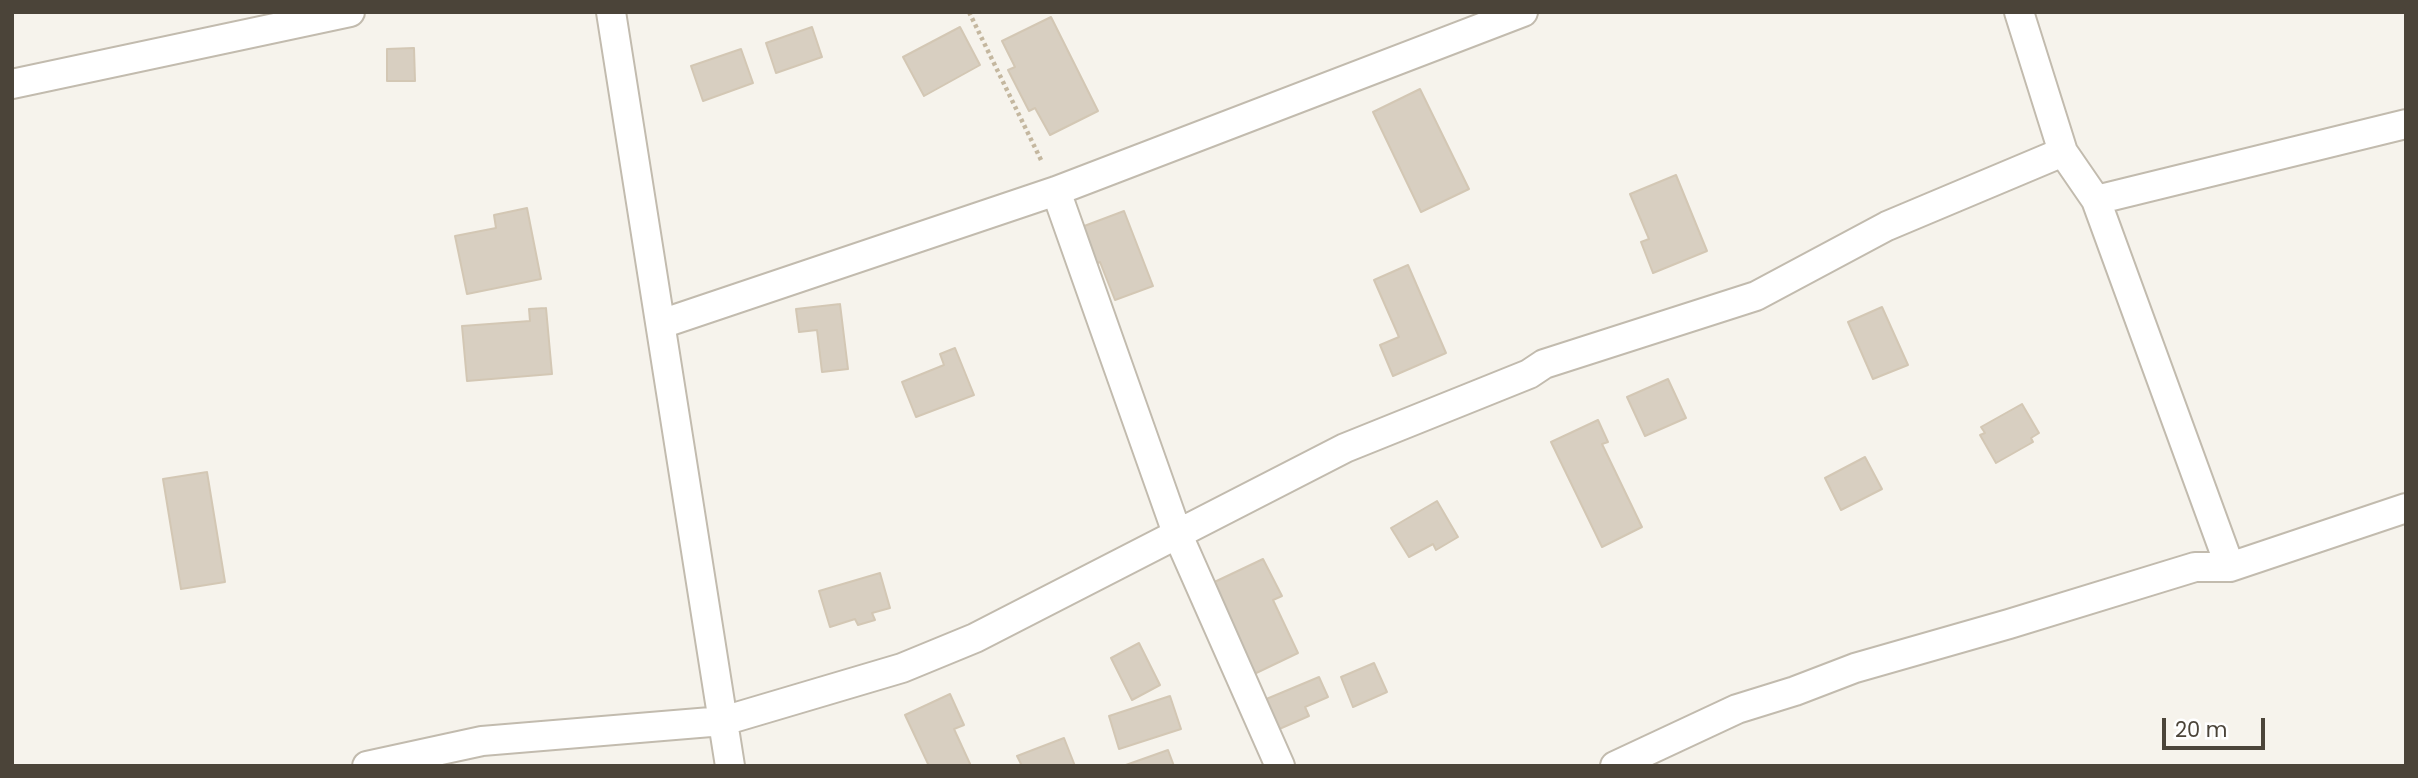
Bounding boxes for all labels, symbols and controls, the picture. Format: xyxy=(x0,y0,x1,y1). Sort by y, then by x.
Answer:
scale bar xyxy=(2166,704,2269,748)
text: 20 m xyxy=(2175,715,2228,744)

